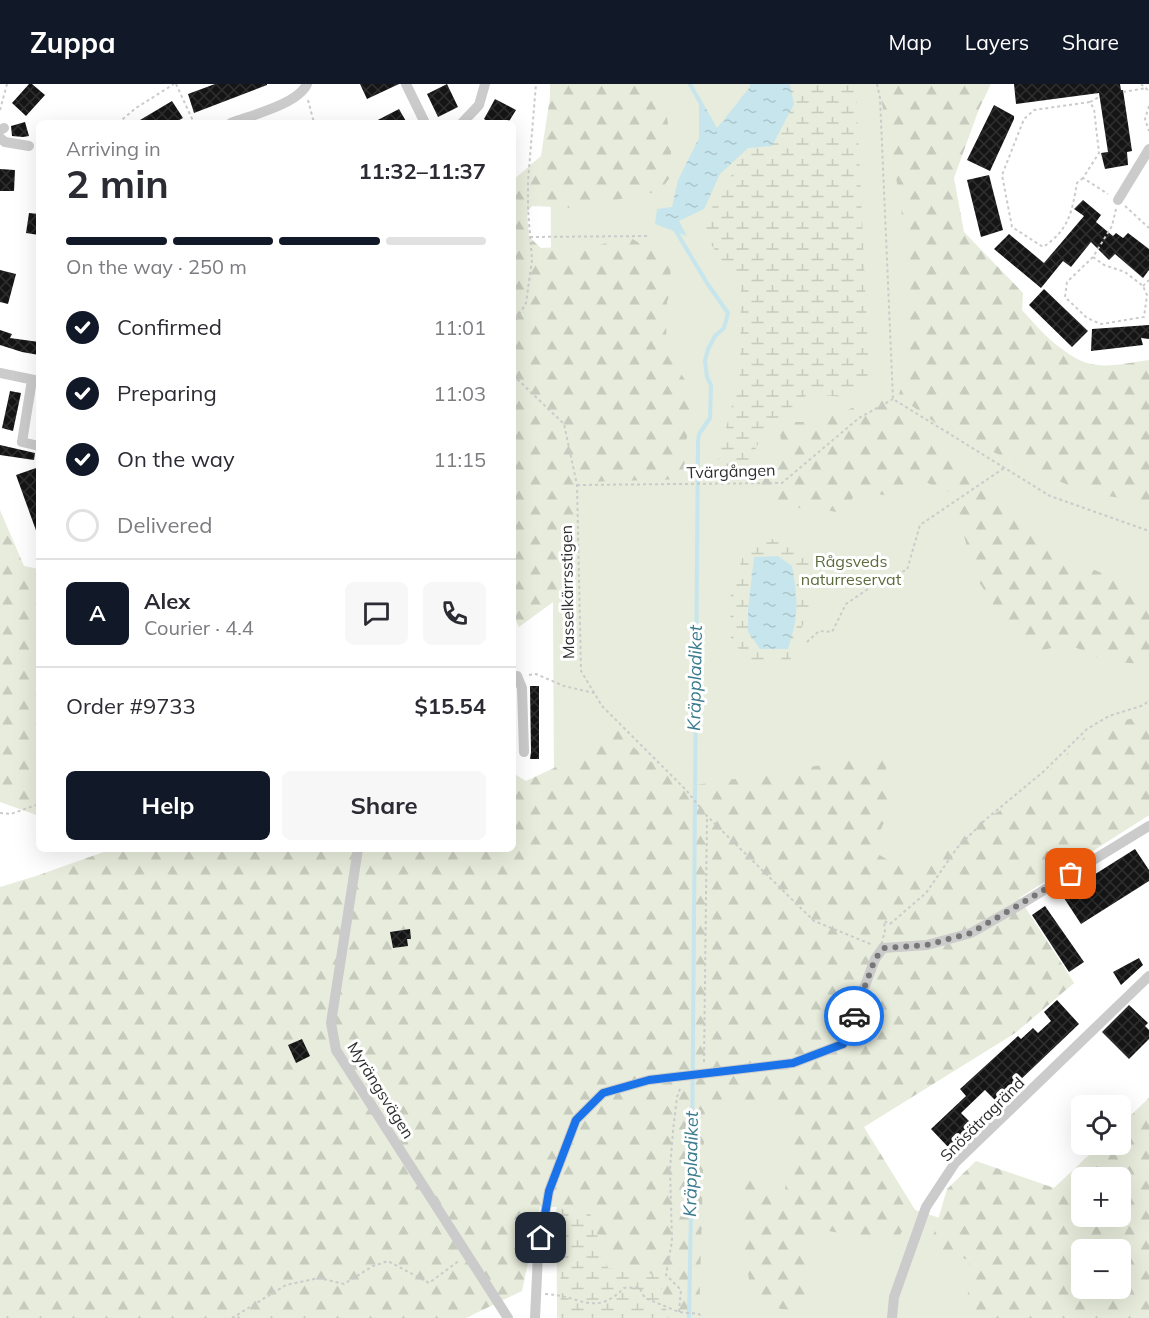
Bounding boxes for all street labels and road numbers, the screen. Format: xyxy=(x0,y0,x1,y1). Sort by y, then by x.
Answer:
street label: Tvärgången xyxy=(686,459,776,483)
street label: Masselkärrsstigen xyxy=(556,525,578,659)
street label: Myrängsvägen xyxy=(343,1038,419,1142)
street label: Snösätragränd xyxy=(936,1073,1028,1165)

